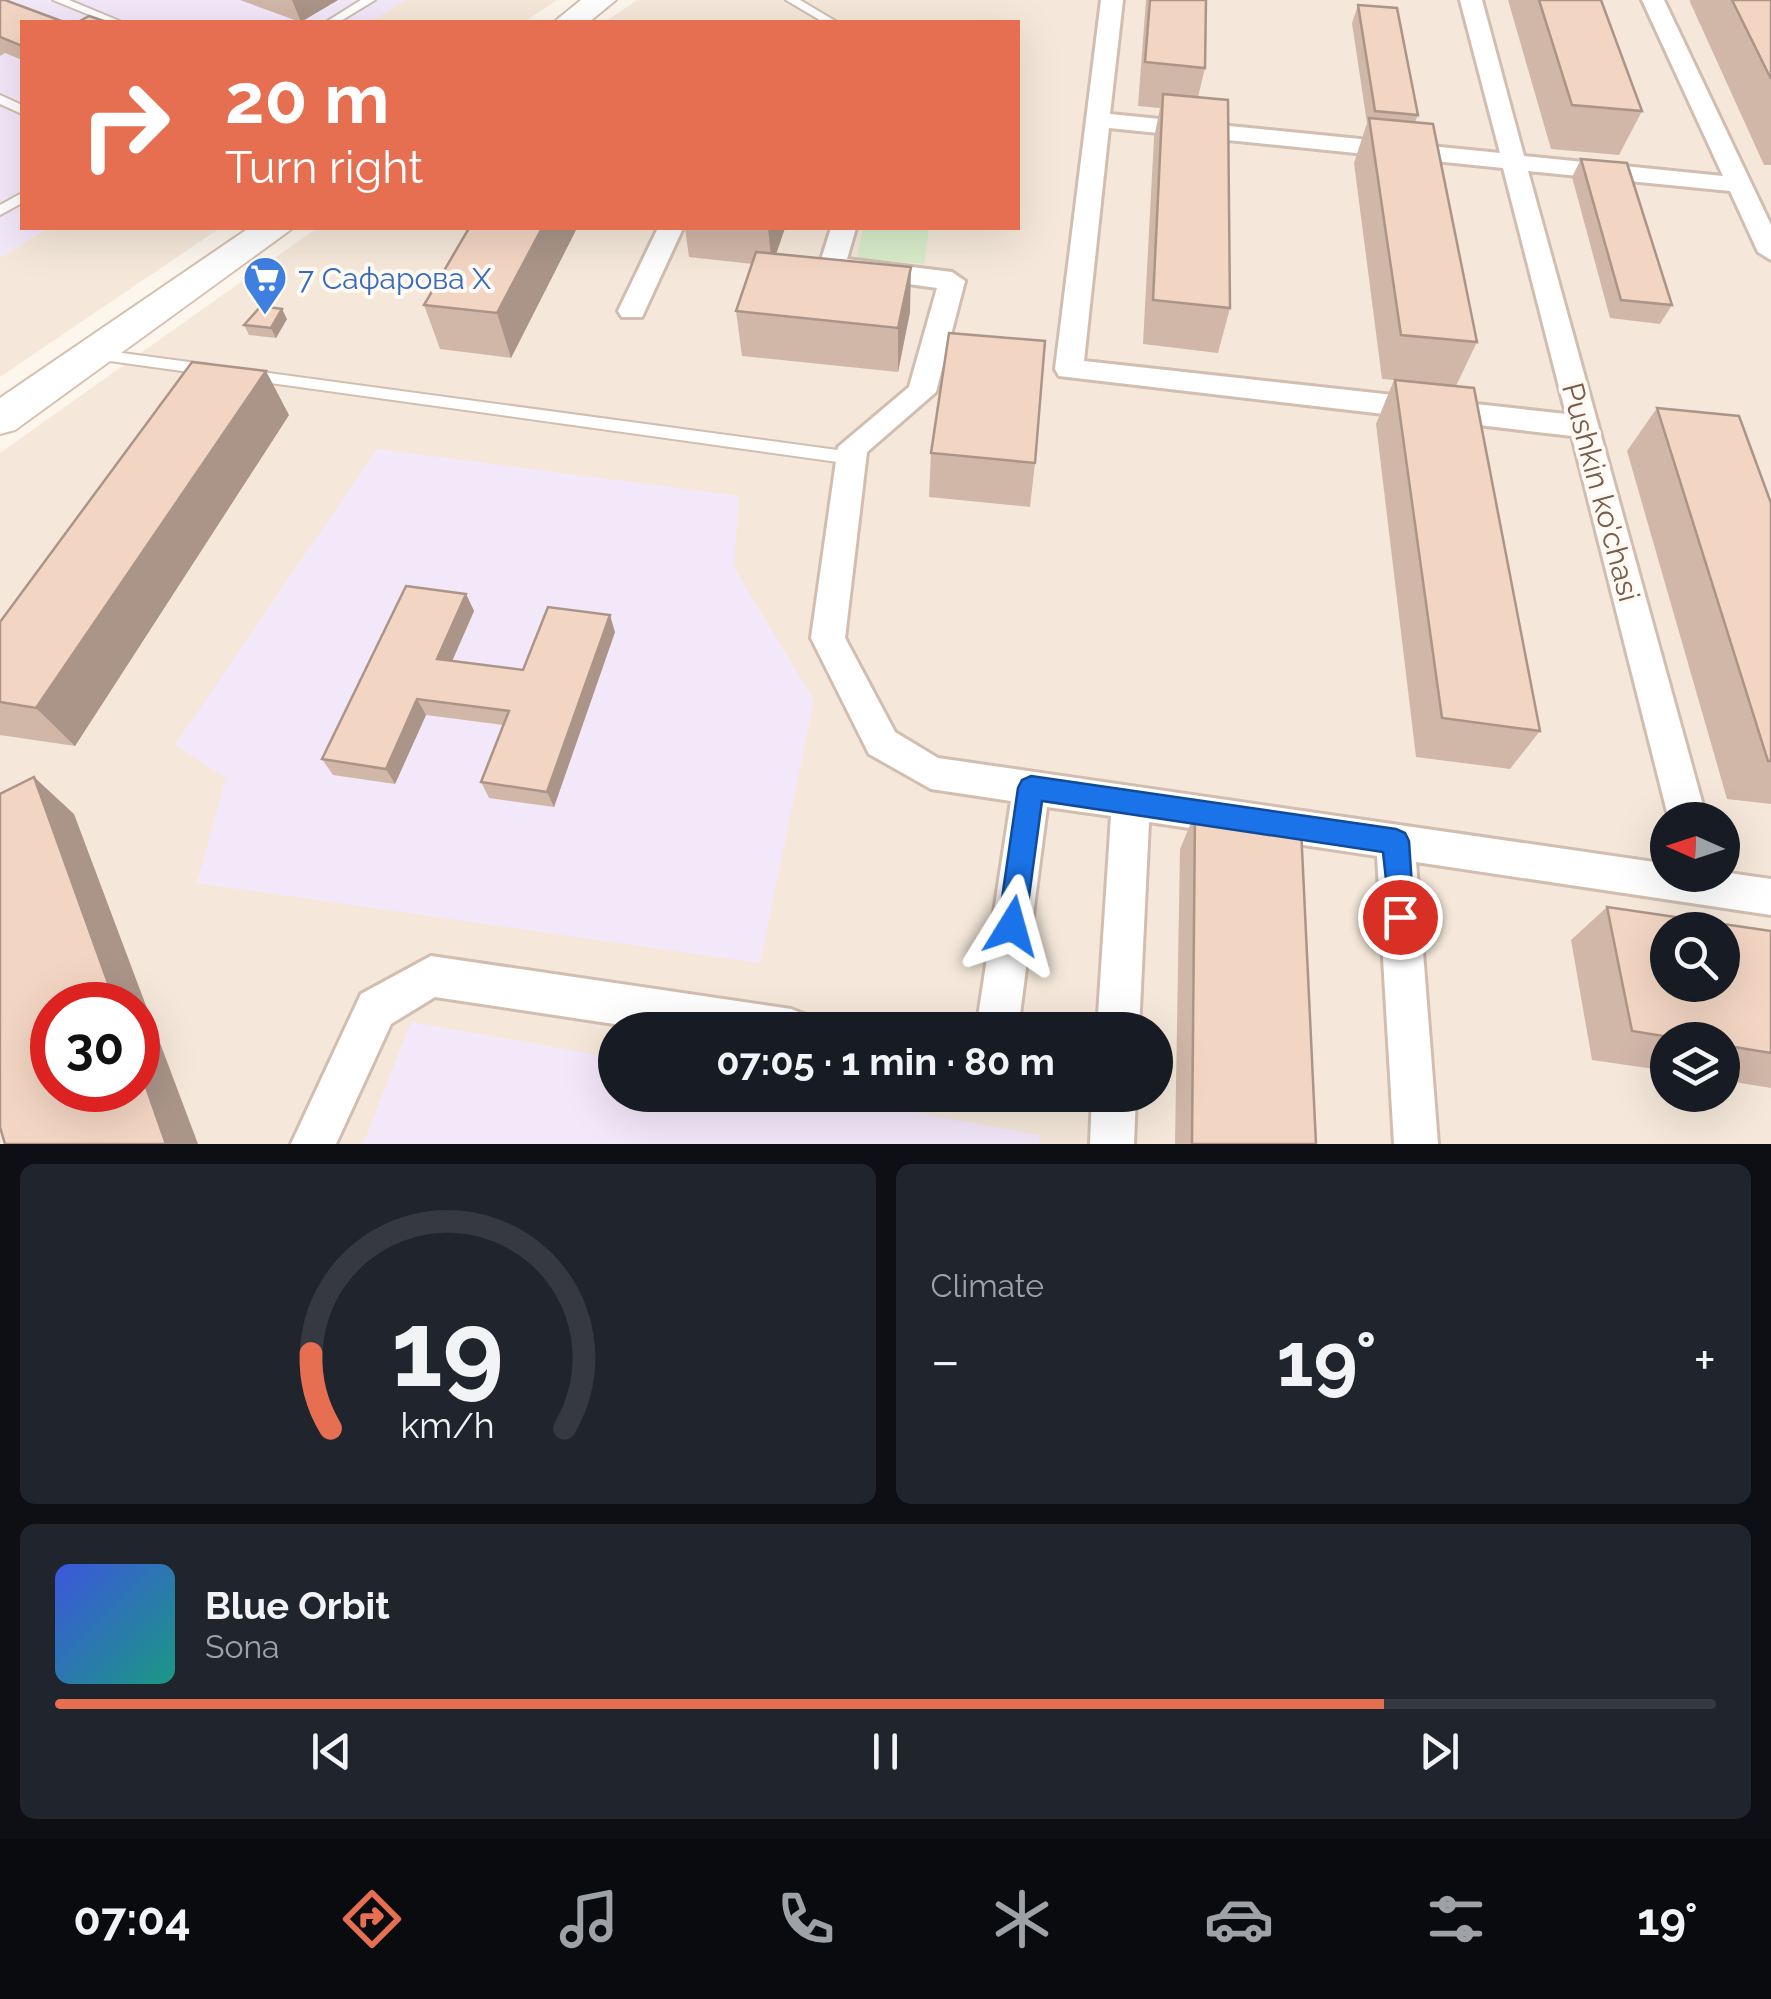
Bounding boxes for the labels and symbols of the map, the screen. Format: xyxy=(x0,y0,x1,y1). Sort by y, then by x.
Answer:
supermarket icon: 7 Сафарова Х xyxy=(242,255,288,316)
place label: 7 Сафарова Х xyxy=(298,261,491,296)
street label: Pushkin ko'chasi xyxy=(1555,379,1647,605)
north arrow xyxy=(1650,802,1740,892)
position arrow xyxy=(960,874,1064,978)
pin xyxy=(1358,875,1443,960)
speed limit sign: 30 xyxy=(30,982,160,1112)

